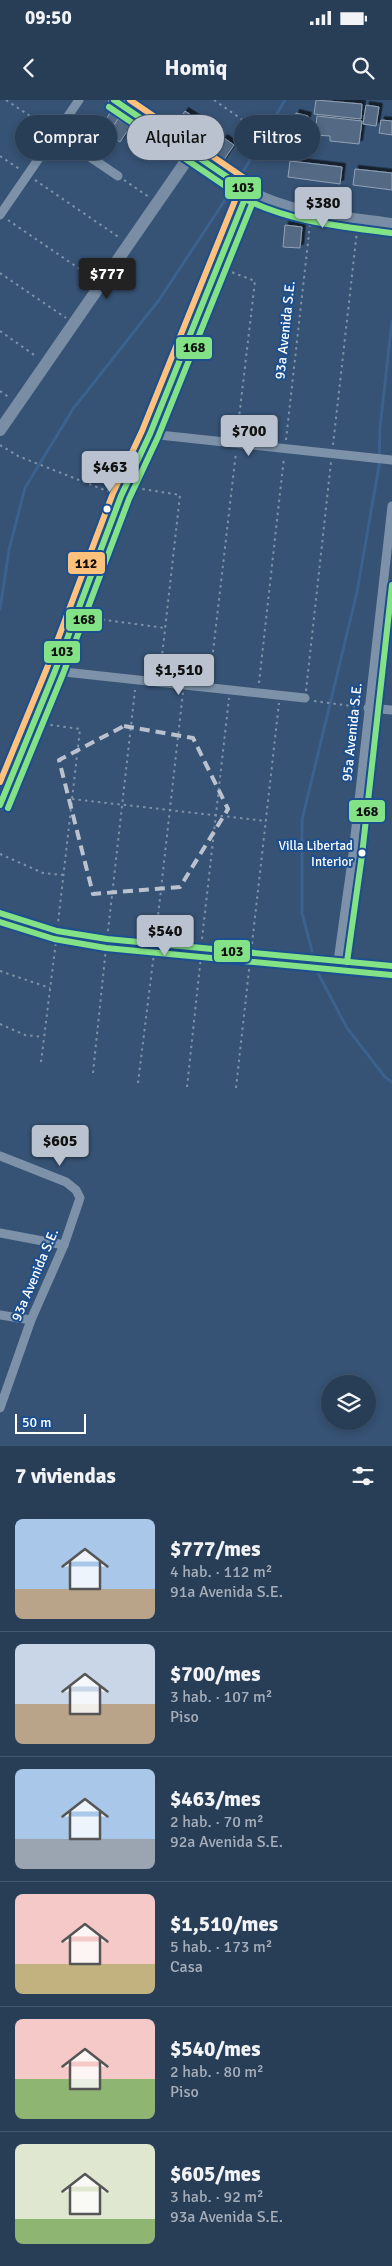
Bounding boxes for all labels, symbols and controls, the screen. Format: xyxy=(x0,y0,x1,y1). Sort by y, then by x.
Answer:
text: 09:50 xyxy=(25,6,72,30)
icon: back xyxy=(15,54,43,82)
text: Homiq xyxy=(165,54,227,81)
icon: search xyxy=(349,54,377,82)
chip: Comprar xyxy=(15,115,117,160)
chip: Alquilar xyxy=(127,115,224,160)
chip: Filtros xyxy=(234,115,320,160)
line badge: 103 xyxy=(224,176,262,200)
text: 103 xyxy=(232,179,254,196)
pin: $380 xyxy=(293,186,353,229)
text: $380 xyxy=(306,193,340,213)
pin: $777 xyxy=(77,258,137,300)
text: $777 xyxy=(90,264,124,284)
street label: 93a Avenida S.E. xyxy=(271,280,299,380)
line badge: 168 xyxy=(175,336,213,360)
text: 168 xyxy=(183,339,206,356)
pin: $700 xyxy=(219,414,279,457)
text: $700 xyxy=(232,421,266,441)
pin: $463 xyxy=(80,450,140,493)
text: $463 xyxy=(93,457,127,477)
unlabelled marker xyxy=(102,504,112,514)
line badge: 112 xyxy=(67,551,106,575)
text: 112 xyxy=(75,555,97,572)
line badge: 168 xyxy=(65,608,103,632)
text: 168 xyxy=(73,611,96,628)
line badge: 103 xyxy=(43,640,81,664)
text: 103 xyxy=(51,643,73,660)
pin: $1,510 xyxy=(138,654,220,696)
text: $1,510 xyxy=(155,660,203,680)
street label: 95a Avenida S.E. xyxy=(338,682,366,782)
line badge: 168 xyxy=(348,799,386,823)
text: 168 xyxy=(356,803,379,820)
place label: Villa Libertad Interior xyxy=(279,838,353,870)
marker: Villa Libertad Interior xyxy=(357,848,367,858)
pin: $540 xyxy=(135,914,195,957)
text: $540 xyxy=(148,921,182,941)
line badge: 103 xyxy=(213,939,251,963)
text: 103 xyxy=(221,943,243,960)
pin: $605 xyxy=(30,1124,90,1167)
text: $605 xyxy=(43,1131,77,1151)
street label: 93a Avenida S.E. xyxy=(8,1226,62,1324)
map controls xyxy=(321,1375,376,1430)
button: layers xyxy=(321,1375,376,1430)
scale bar xyxy=(15,1411,86,1434)
text: 50 m xyxy=(22,1414,51,1431)
icon: filters xyxy=(349,1462,377,1490)
text: 7 viviendas xyxy=(15,1463,116,1489)
text: $777/mes xyxy=(170,1536,261,1562)
icon: home xyxy=(55,1539,115,1599)
text: 4 hab. · 112 m² xyxy=(170,1562,272,1582)
text: 91a Avenida S.E. xyxy=(170,1582,283,1602)
text: $700/mes xyxy=(170,1661,261,1687)
icon: home xyxy=(55,1664,115,1724)
text: 3 hab. · 107 m² xyxy=(170,1687,272,1707)
text: Piso xyxy=(170,1707,199,1727)
text: $463/mes xyxy=(170,1786,261,1812)
icon: home xyxy=(55,1789,115,1849)
text: 2 hab. · 70 m² xyxy=(170,1812,264,1832)
text: 92a Avenida S.E. xyxy=(170,1832,283,1852)
text: $1,510/mes xyxy=(170,1911,278,1937)
icon: home xyxy=(55,1914,115,1974)
text: 5 hab. · 173 m² xyxy=(170,1937,272,1957)
text: Casa xyxy=(170,1957,203,1977)
text: $540/mes xyxy=(170,2036,261,2062)
icon: home xyxy=(55,2039,115,2099)
text: 2 hab. · 80 m² xyxy=(170,2062,264,2082)
text: Piso xyxy=(170,2082,199,2102)
text: $605/mes xyxy=(170,2161,261,2187)
icon: home xyxy=(55,2164,115,2224)
text: 3 hab. · 92 m² xyxy=(170,2187,264,2207)
text: 93a Avenida S.E. xyxy=(170,2207,283,2227)

